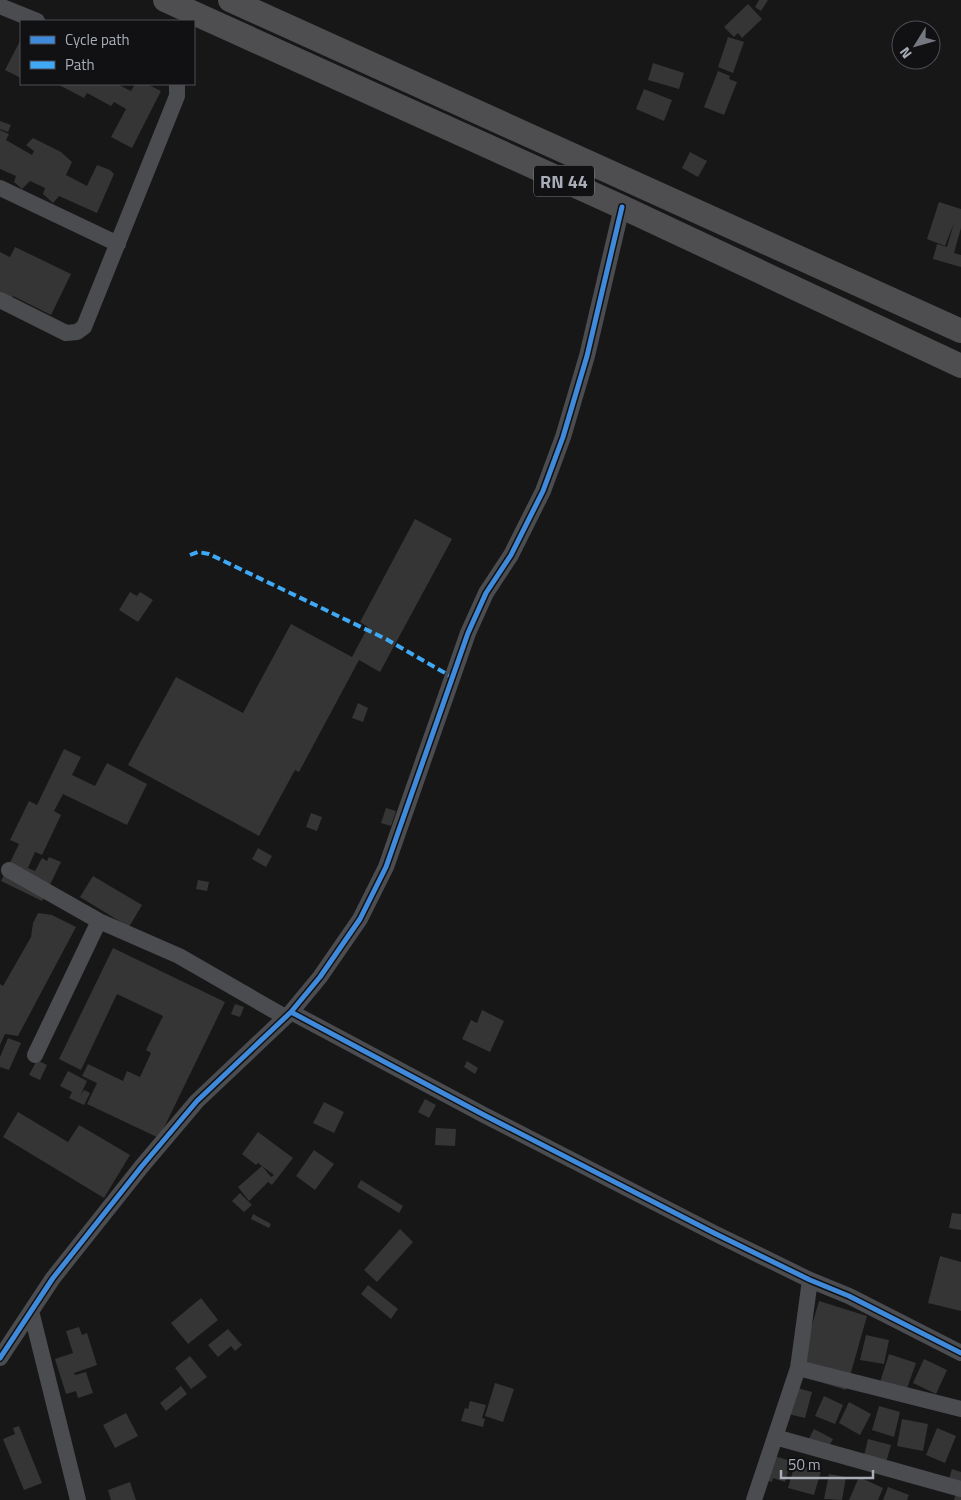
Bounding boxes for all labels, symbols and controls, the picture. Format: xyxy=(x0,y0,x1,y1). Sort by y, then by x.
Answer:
legend xyxy=(20,20,195,85)
north arrow xyxy=(891,20,941,70)
text: Cycle path xyxy=(65,28,130,51)
text: N xyxy=(894,43,917,63)
text: Path xyxy=(65,53,95,76)
road number: RN 44 xyxy=(534,166,594,197)
scale bar xyxy=(781,1448,874,1480)
text: 50 m xyxy=(788,1453,821,1476)

